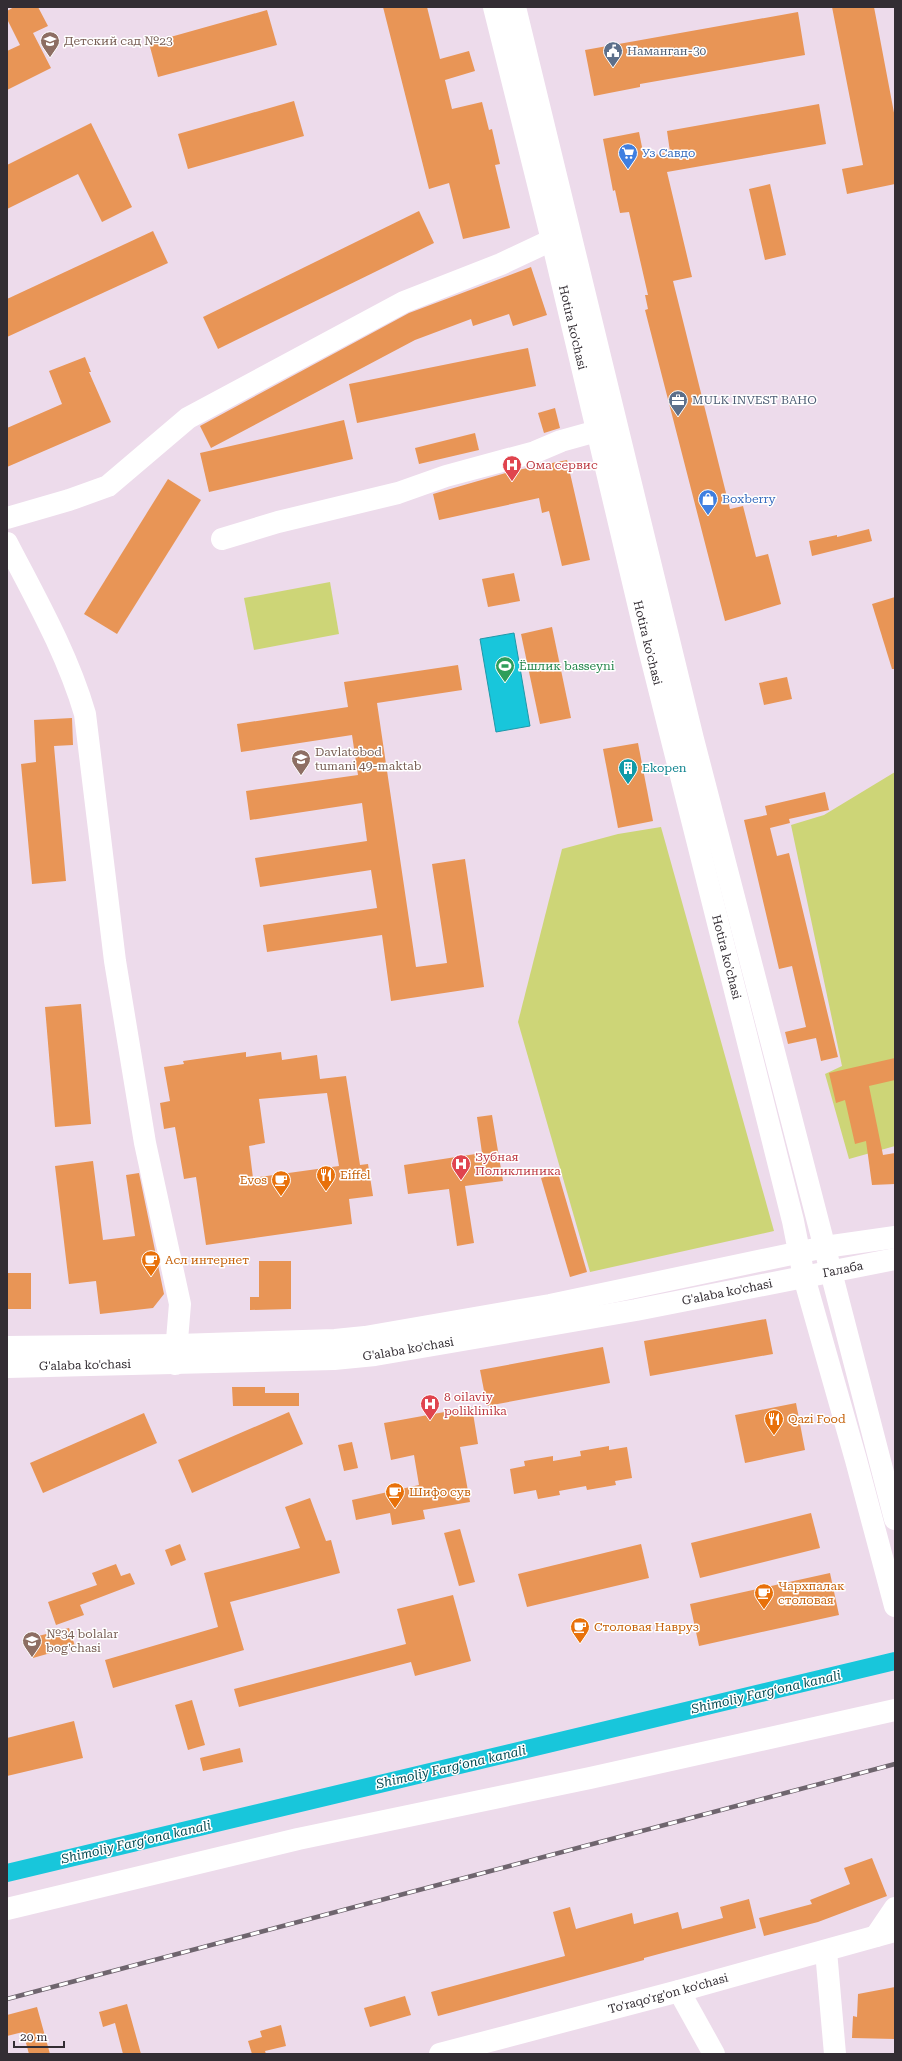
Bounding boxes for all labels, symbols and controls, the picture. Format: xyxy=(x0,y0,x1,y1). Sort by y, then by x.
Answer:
school or university icon: Детский сад №23 xyxy=(39,30,61,58)
place label: Детский сад №23 xyxy=(64,34,173,48)
public building icon: Наманган-30 xyxy=(602,40,624,68)
place label: Наманган-30 xyxy=(627,44,707,58)
supermarket icon: Уз Савдо xyxy=(617,142,639,170)
place label: Уз Савдо xyxy=(642,146,695,160)
street label: Hotira ko'chasi xyxy=(556,284,590,371)
office icon: MULK INVEST BAHO xyxy=(667,389,689,417)
place label: MULK INVEST BAHO xyxy=(692,393,817,407)
hospital icon: Ома сервис xyxy=(501,454,523,482)
place label: Ома сервис xyxy=(526,458,598,472)
shop icon: Boxberry xyxy=(697,488,719,516)
place label: Boxberry xyxy=(722,492,777,506)
street label: Hotira ko'chasi xyxy=(631,599,665,687)
sports icon: Ёшлик basseyni xyxy=(494,655,516,683)
place label: Ёшлик basseyni xyxy=(519,659,615,673)
place label: Davlatobod tumani 49-maktab xyxy=(315,745,422,773)
school or university icon: Davlatobod tumani 49-maktab xyxy=(290,748,312,776)
building icon: Ekopen xyxy=(617,757,639,785)
place label: Ekopen xyxy=(642,761,687,775)
street label: Hotira ko'chasi xyxy=(709,913,744,1001)
place label: Зубная Поликлиника xyxy=(475,1150,561,1178)
hospital icon: Зубная Поликлиника xyxy=(450,1153,472,1181)
restaurant icon: Eiffel xyxy=(315,1164,337,1192)
place label: Eiffel xyxy=(340,1168,371,1182)
cafe icon: Evos xyxy=(270,1169,292,1197)
place label: Evos xyxy=(240,1173,267,1187)
cafe icon: Асл интернет xyxy=(140,1249,162,1277)
place label: Асл интернет xyxy=(165,1253,249,1267)
street label: Галаба xyxy=(821,1258,865,1280)
street label: G'alaba ko'chasi xyxy=(681,1276,774,1308)
street label: G'alaba ko'chasi xyxy=(362,1335,455,1363)
street label: G'alaba ko'chasi xyxy=(39,1357,131,1373)
place label: 8 oilaviy poliklinika xyxy=(444,1390,507,1418)
hospital icon: 8 oilaviy poliklinika xyxy=(419,1393,441,1421)
restaurant icon: Qazi Food xyxy=(763,1408,785,1436)
place label: Qazi Food xyxy=(788,1412,846,1426)
cafe icon: Шифо сув xyxy=(384,1481,406,1509)
place label: Шифо сув xyxy=(409,1485,471,1499)
place label: Чархпалак столовая xyxy=(778,1579,845,1607)
cafe icon: Чархпалак столовая xyxy=(753,1582,775,1610)
cafe icon: Столовая Навруз xyxy=(569,1616,591,1644)
place label: Столовая Навруз xyxy=(594,1620,699,1634)
place label: №34 bolalar bog'chasi xyxy=(46,1627,118,1655)
school or university icon: №34 bolalar bog'chasi xyxy=(21,1630,43,1658)
water label: Shimoliy Fargʻona kanali xyxy=(689,1667,842,1717)
water label: Shimoliy Fargʻona kanali xyxy=(374,1742,527,1792)
water label: Shimoliy Fargʻona kanali xyxy=(59,1817,212,1867)
street label: To'raqo'rg'on ko'chasi xyxy=(607,1971,730,2016)
scale bar xyxy=(14,2023,64,2049)
text: 20 m xyxy=(20,2030,47,2044)

